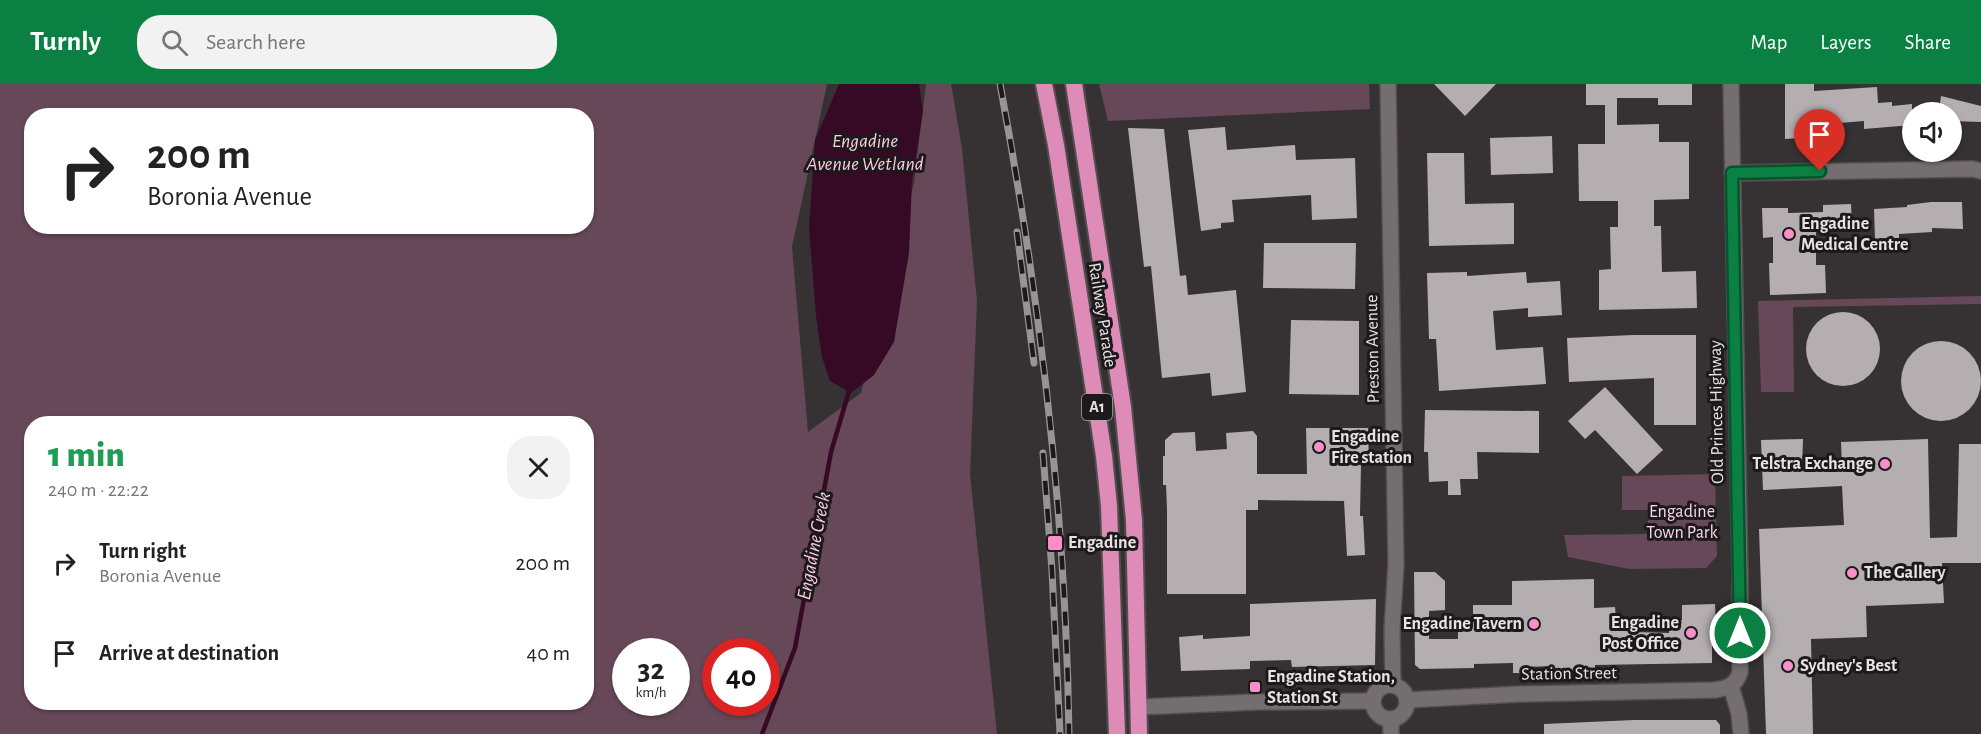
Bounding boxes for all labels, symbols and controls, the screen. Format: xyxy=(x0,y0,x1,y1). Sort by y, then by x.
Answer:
search box xyxy=(137,15,557,69)
icon: search xyxy=(158,26,191,59)
text: Turnly xyxy=(30,28,101,56)
text: Search here xyxy=(206,31,306,53)
text: Map xyxy=(1751,32,1787,53)
text: Layers xyxy=(1820,32,1871,53)
text: Share xyxy=(1904,32,1951,53)
map controls xyxy=(1902,102,1962,162)
button: sound xyxy=(1902,102,1962,162)
pin xyxy=(1794,109,1845,171)
icon: arrive xyxy=(1803,118,1836,151)
water label: Engadine Avenue Wetland xyxy=(805,131,924,174)
icon: right xyxy=(48,132,126,210)
text: 200 m xyxy=(147,134,251,176)
text: Boronia Avenue xyxy=(147,183,312,210)
place label: Engadine Medical Centre xyxy=(1801,215,1908,254)
marker: Engadine Medical Centre xyxy=(1782,227,1796,241)
street label: Railway Parade xyxy=(1085,261,1119,369)
street label: Preston Avenue xyxy=(1363,294,1383,404)
street label: Old Princes Highway xyxy=(1707,340,1727,484)
road number: A1 xyxy=(1082,394,1112,420)
place label: Engadine Fire station xyxy=(1331,428,1412,467)
button: close xyxy=(507,436,570,499)
text: 1 min xyxy=(48,437,125,473)
marker: Engadine Fire station xyxy=(1312,440,1326,454)
place label: Telstra Exchange xyxy=(1752,455,1873,473)
marker: Telstra Exchange xyxy=(1878,457,1892,471)
text: 240 m · 22:22 xyxy=(48,480,149,500)
water label: Engadine Creek xyxy=(794,490,834,602)
park label: Engadine Town Park xyxy=(1646,503,1719,542)
marker: Engadine xyxy=(1046,534,1064,552)
place label: Engadine xyxy=(1068,534,1136,552)
text: Turn right xyxy=(99,540,186,562)
icon: right xyxy=(48,547,81,580)
text: 200 m xyxy=(516,552,570,574)
place label: The Gallery xyxy=(1864,564,1947,582)
text: Boronia Avenue xyxy=(99,566,221,586)
marker: The Gallery xyxy=(1845,566,1859,580)
position arrow xyxy=(1708,601,1772,665)
place label: Engadine Post Office xyxy=(1601,614,1679,653)
place label: Engadine Tavern xyxy=(1403,615,1522,633)
marker: Engadine Tavern xyxy=(1527,617,1541,631)
marker: Engadine Post Office xyxy=(1684,626,1698,640)
icon: arrive xyxy=(48,637,81,670)
speed limit sign: 40 xyxy=(702,638,780,716)
text: Arrive at destination xyxy=(99,642,279,664)
text: 40 m xyxy=(527,642,570,664)
text: 32 xyxy=(637,655,665,685)
place label: Sydney's Best xyxy=(1800,657,1897,675)
marker: Sydney's Best xyxy=(1781,659,1795,673)
street label: Station Street xyxy=(1521,664,1617,684)
place label: Engadine Station, Station St xyxy=(1267,668,1395,707)
marker: Engadine Station, Station St xyxy=(1248,680,1262,694)
text: km/h xyxy=(636,685,666,700)

